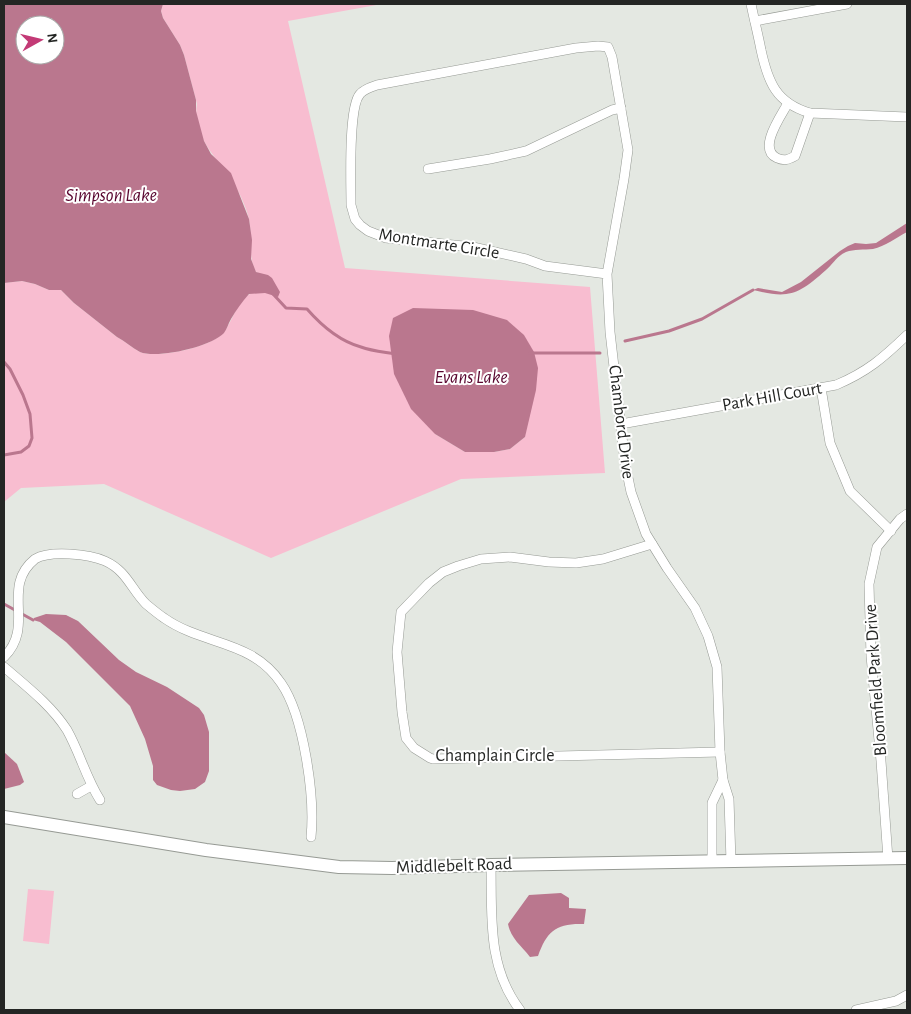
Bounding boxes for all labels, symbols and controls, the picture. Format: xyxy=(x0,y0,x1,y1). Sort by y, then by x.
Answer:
north arrow xyxy=(15,15,65,65)
text: N xyxy=(44,33,59,44)
water label: Simpson Lake xyxy=(65,186,157,205)
street label: Montmarte Circle xyxy=(377,226,501,262)
street label: Chambord Drive xyxy=(605,364,637,480)
water label: Evans Lake xyxy=(434,368,508,387)
street label: Park Hill Court xyxy=(721,379,824,415)
street label: Bloomfield Park Drive xyxy=(862,603,890,757)
street label: Champlain Circle xyxy=(436,747,554,765)
street label: Middlebelt Road xyxy=(395,855,513,877)

